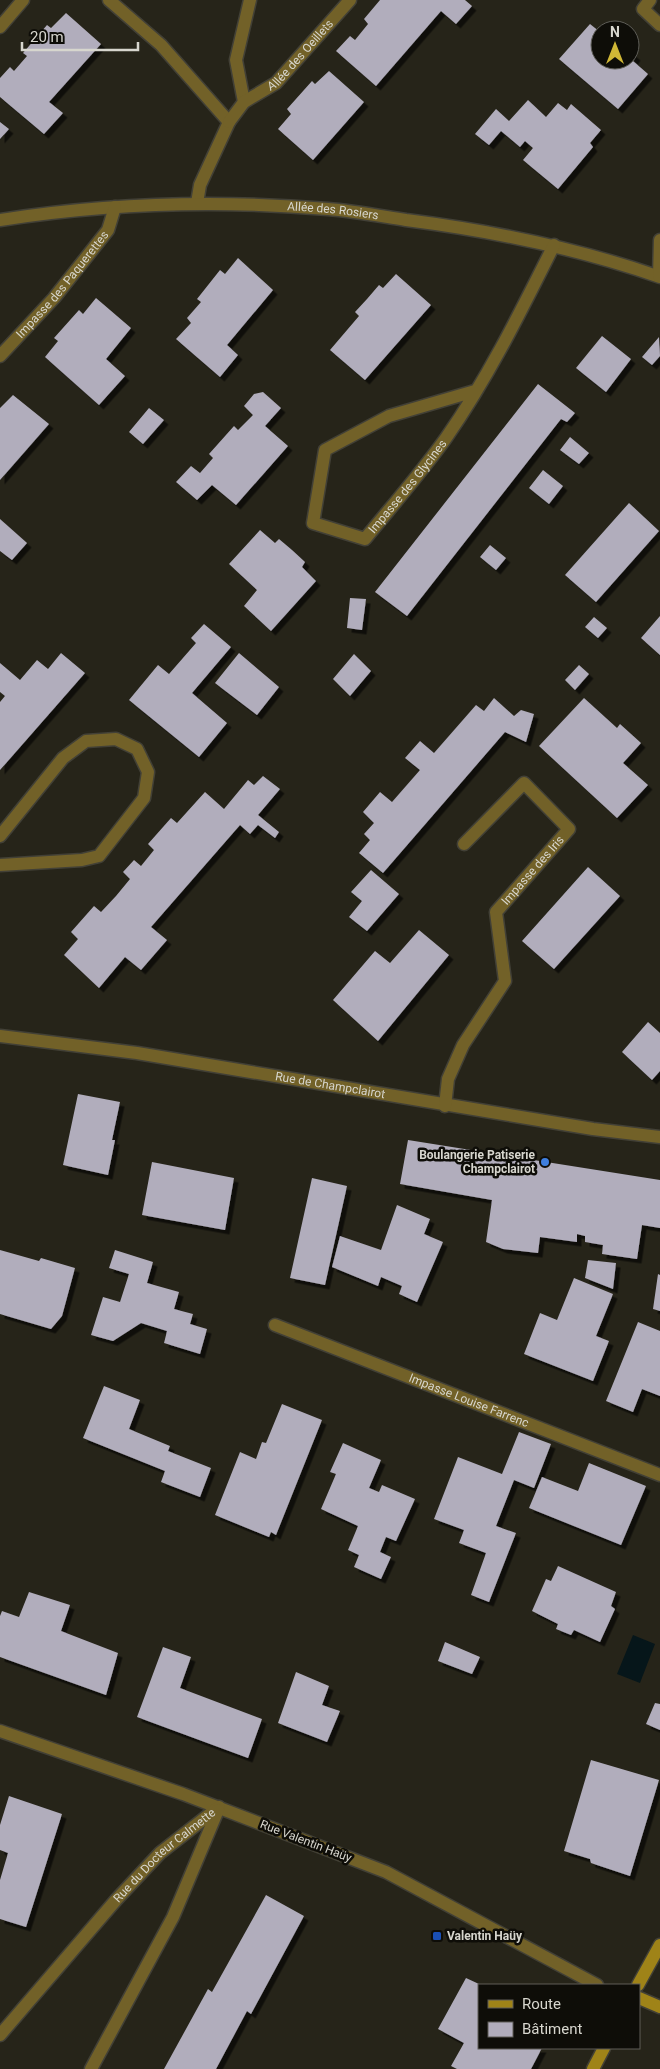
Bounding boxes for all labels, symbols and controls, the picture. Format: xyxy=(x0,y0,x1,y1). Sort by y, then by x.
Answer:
street label: Allée des Oeillets xyxy=(265,17,336,94)
scale bar xyxy=(22,20,139,52)
north arrow xyxy=(590,20,640,70)
text: N xyxy=(610,24,620,40)
text: 20 m xyxy=(30,28,64,46)
street label: Allée des Rosiers xyxy=(287,199,380,222)
street label: Impasse des Paquerettes xyxy=(13,228,112,341)
street label: Impasse des Glycines xyxy=(366,437,449,536)
street label: Impasse des Iris xyxy=(498,833,567,908)
street label: Rue de Champclairot xyxy=(274,1069,386,1101)
place label: Boulangerie Patiserie Champclairot xyxy=(419,1148,536,1176)
marker: Boulangerie Patiserie Champclairot xyxy=(539,1156,551,1168)
street label: Impasse Louise Farrenc xyxy=(407,1371,531,1430)
street label: Rue du Docteur Calmette xyxy=(110,1806,218,1905)
street label: Rue Valentin Haüy xyxy=(258,1817,354,1865)
place label: Valentin Haüy xyxy=(447,1929,523,1943)
marker: Valentin Haüy xyxy=(431,1930,443,1942)
legend xyxy=(478,1984,640,2049)
text: Route xyxy=(522,1995,561,2013)
text: Bâtiment xyxy=(522,2020,582,2038)

